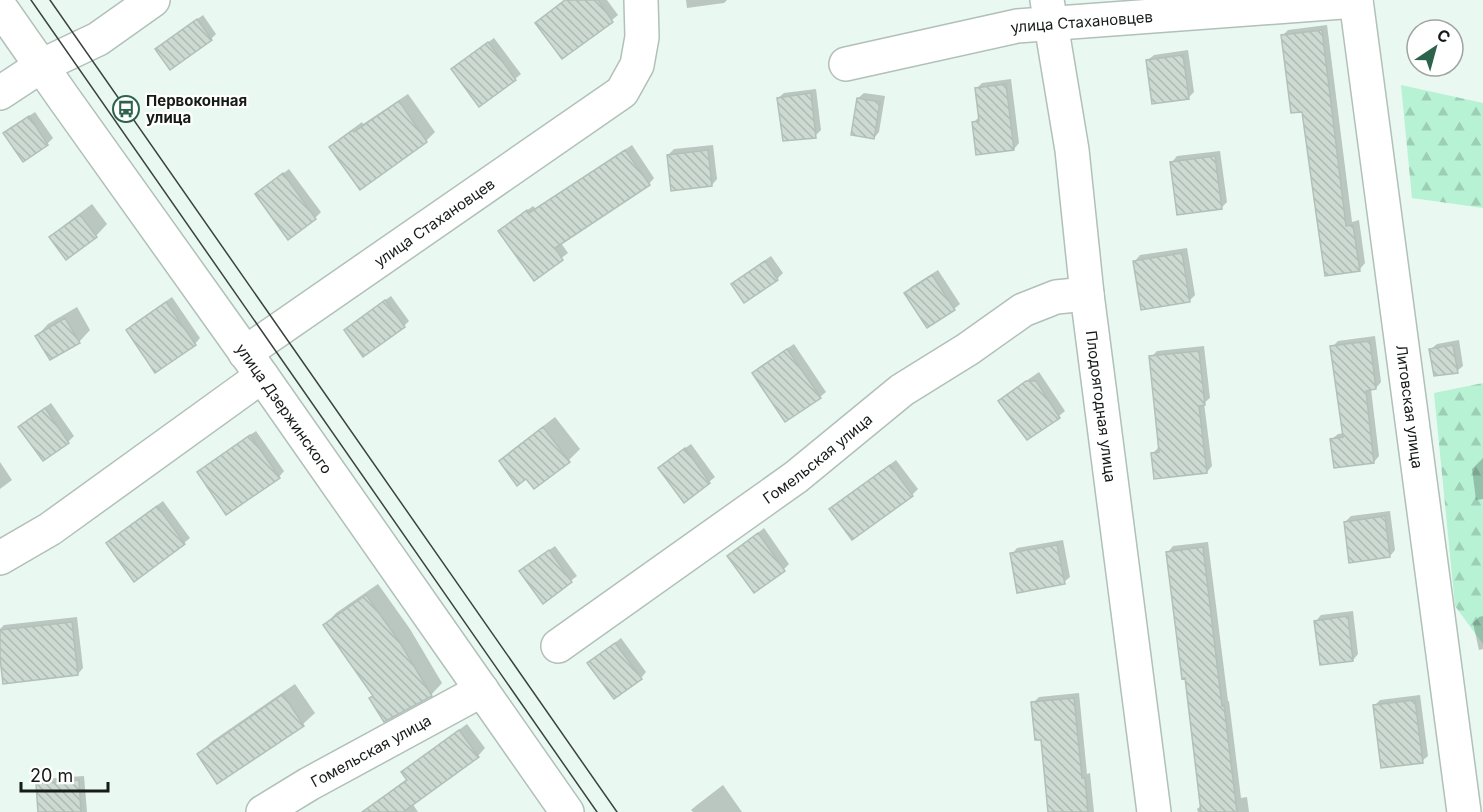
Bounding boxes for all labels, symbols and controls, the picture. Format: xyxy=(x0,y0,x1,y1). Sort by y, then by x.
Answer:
street label: улица Стахановцев xyxy=(1009,7,1153,37)
north arrow xyxy=(1405,18,1465,78)
text: С xyxy=(1433,24,1455,48)
place label: Первоконная улица xyxy=(146,91,247,127)
bus stop icon: Первоконная улица xyxy=(111,94,141,124)
street label: улица Стахановцев xyxy=(370,174,498,270)
street label: Плодоягодная улица xyxy=(1082,329,1121,483)
street label: улица Дзержинского xyxy=(232,340,337,477)
street label: Литовская улица xyxy=(1392,343,1428,469)
street label: Гомельская улица xyxy=(759,409,876,507)
street label: Гомельская улица xyxy=(307,710,434,791)
scale bar xyxy=(21,755,108,793)
text: 20 m xyxy=(30,765,73,786)

